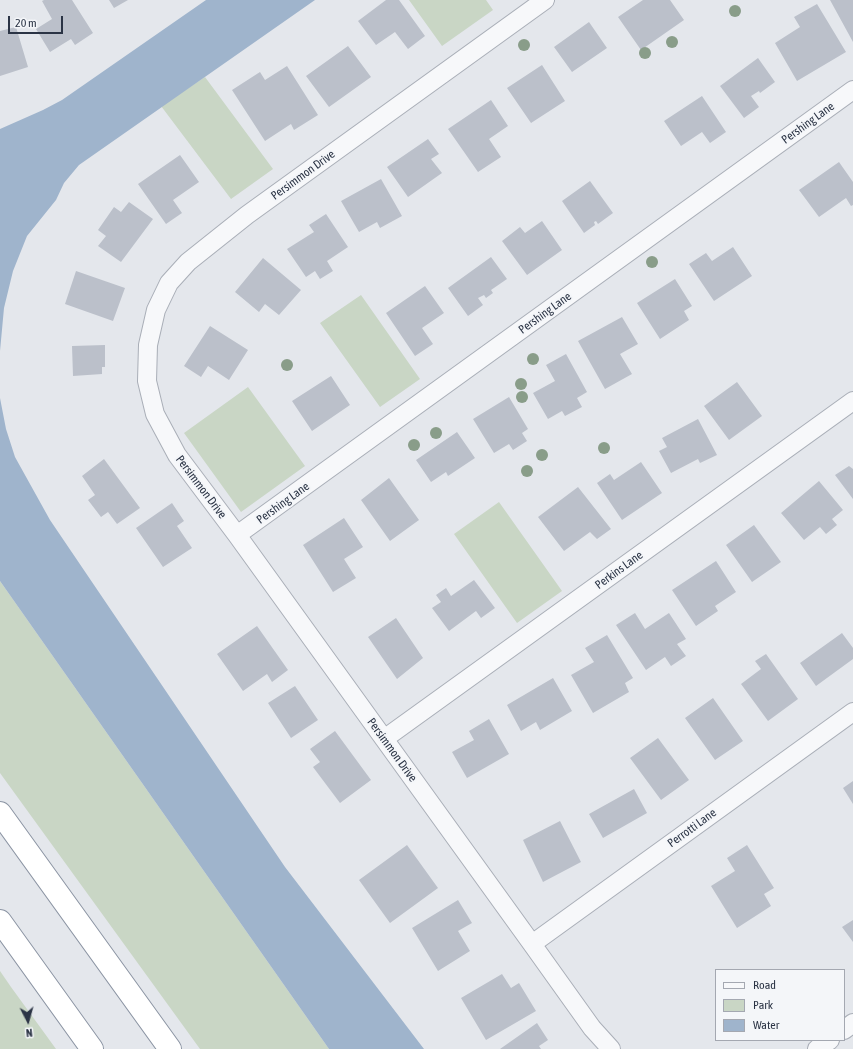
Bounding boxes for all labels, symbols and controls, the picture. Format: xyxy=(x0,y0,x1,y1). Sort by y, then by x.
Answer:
scale bar xyxy=(10,8,65,34)
text: 20 m xyxy=(15,16,37,30)
street label: Pershing Lane xyxy=(779,99,837,147)
street label: Persimmon Drive xyxy=(268,147,338,203)
street label: Pershing Lane xyxy=(516,289,574,337)
street label: Persimmon Drive xyxy=(173,453,229,521)
street label: Pershing Lane xyxy=(254,479,312,527)
street label: Perkins Lane xyxy=(592,548,646,592)
street label: Persimmon Drive xyxy=(364,715,420,785)
street label: Perrotti Lane xyxy=(665,806,719,850)
legend xyxy=(715,969,845,1041)
text: Road xyxy=(753,978,776,992)
text: Park xyxy=(753,998,773,1012)
north arrow xyxy=(8,1001,48,1041)
text: Water xyxy=(753,1018,779,1032)
text: N xyxy=(25,1027,33,1039)

